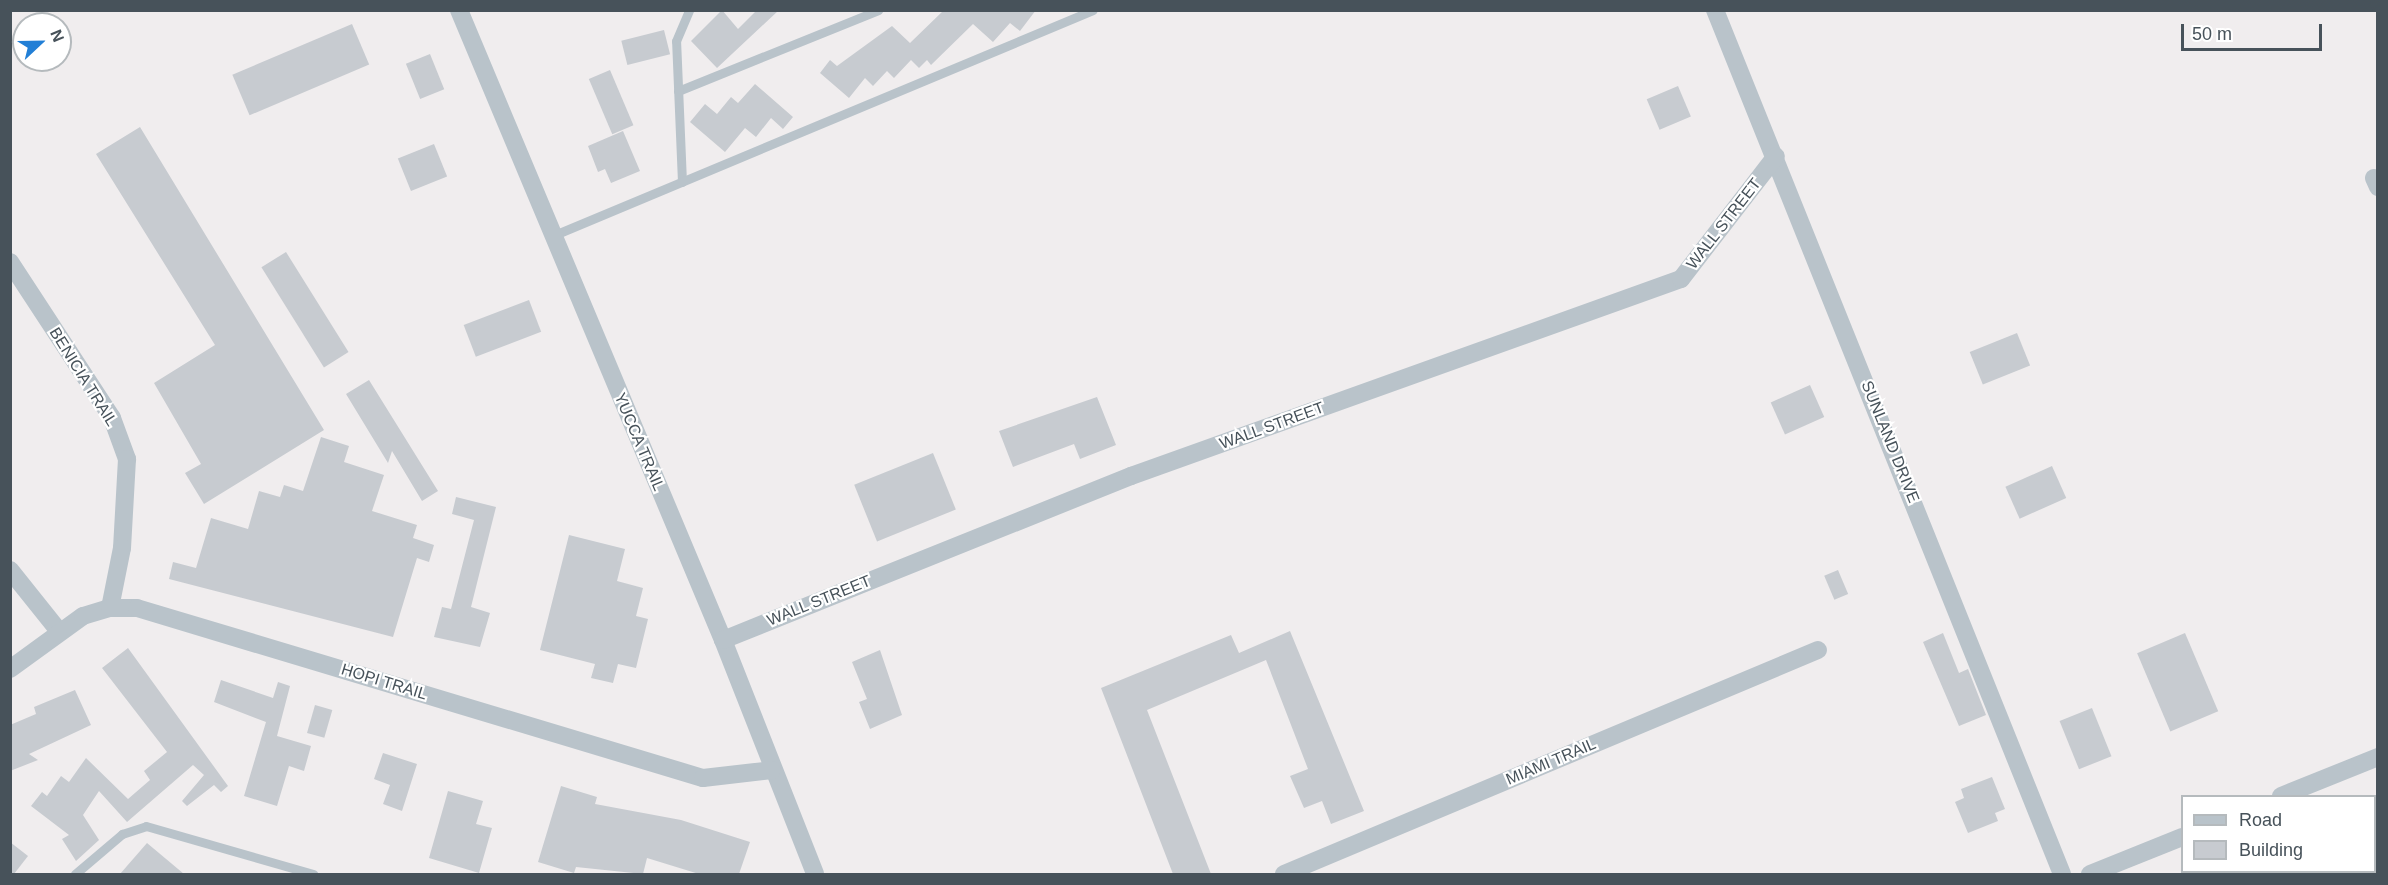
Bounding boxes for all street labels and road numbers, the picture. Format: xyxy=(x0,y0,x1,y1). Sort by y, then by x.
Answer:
street label: WALL STREET xyxy=(1682,175,1766,273)
street label: BENICIA TRAIL xyxy=(45,324,121,430)
street label: SUNLAND DRIVE xyxy=(1857,378,1923,506)
street label: YUCCA TRAIL xyxy=(609,390,669,494)
street label: WALL STREET xyxy=(1217,398,1327,454)
street label: WALL STREET xyxy=(764,571,874,631)
street label: HOPI TRAIL xyxy=(339,660,429,704)
street label: MIAMI TRAIL xyxy=(1503,734,1599,790)

